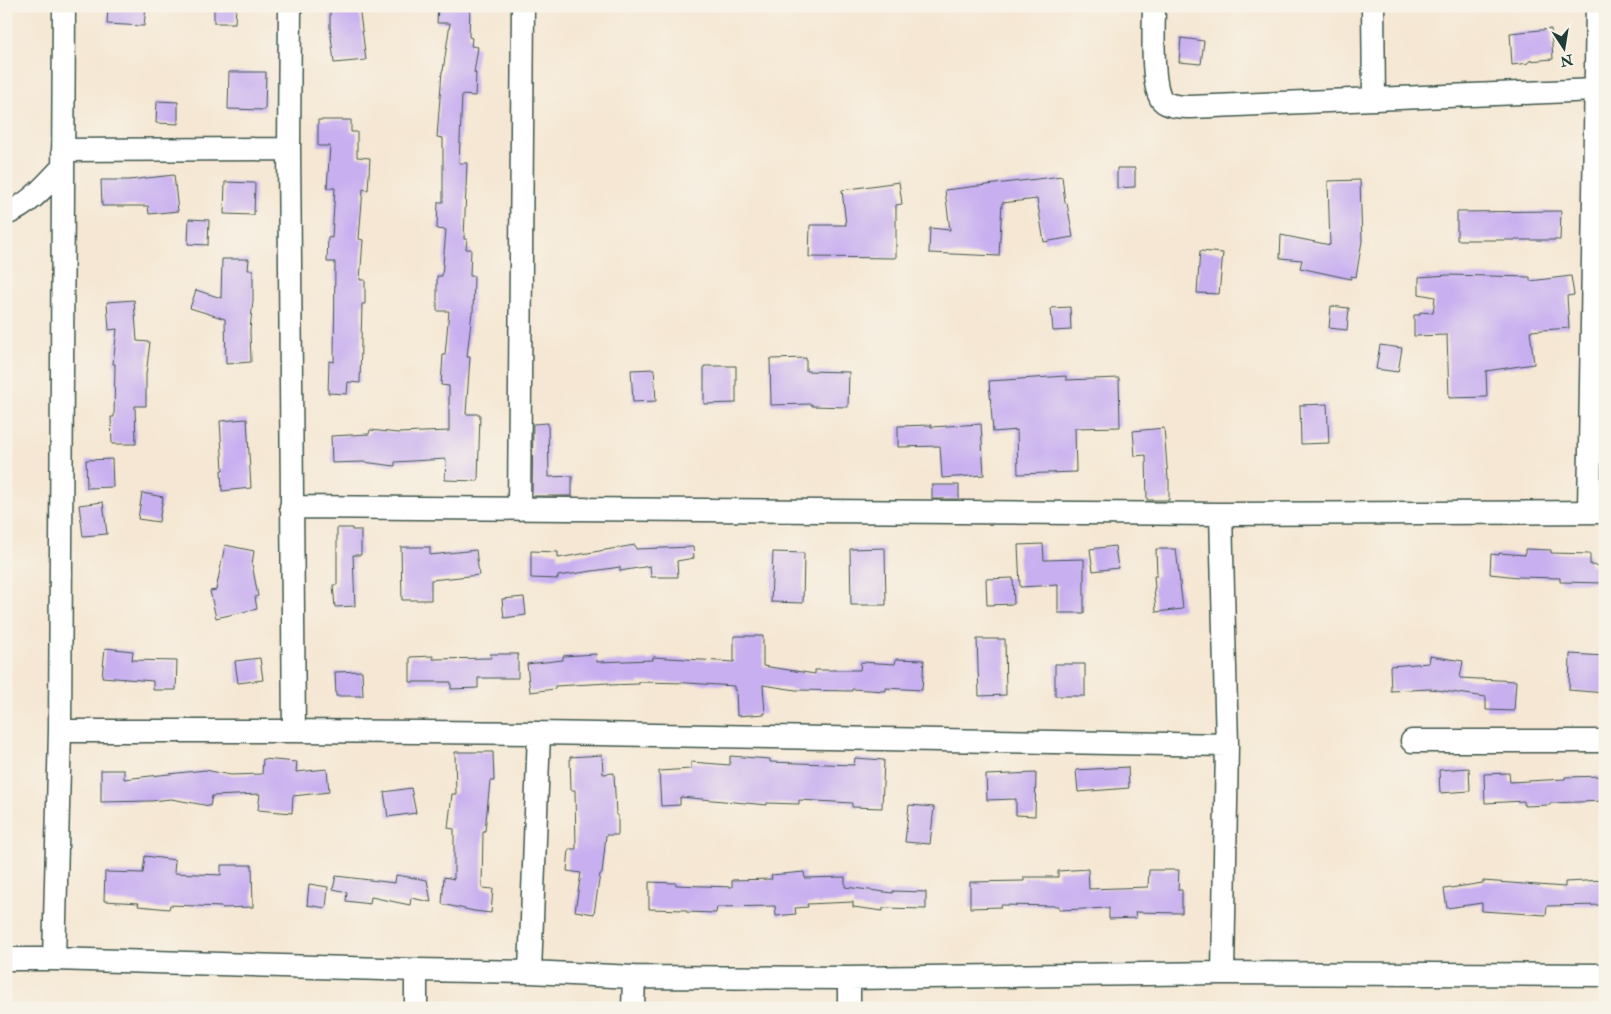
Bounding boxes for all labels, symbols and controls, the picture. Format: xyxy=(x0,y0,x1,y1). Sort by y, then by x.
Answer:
north arrow xyxy=(1538,22,1588,72)
text: N xyxy=(1558,50,1575,70)

